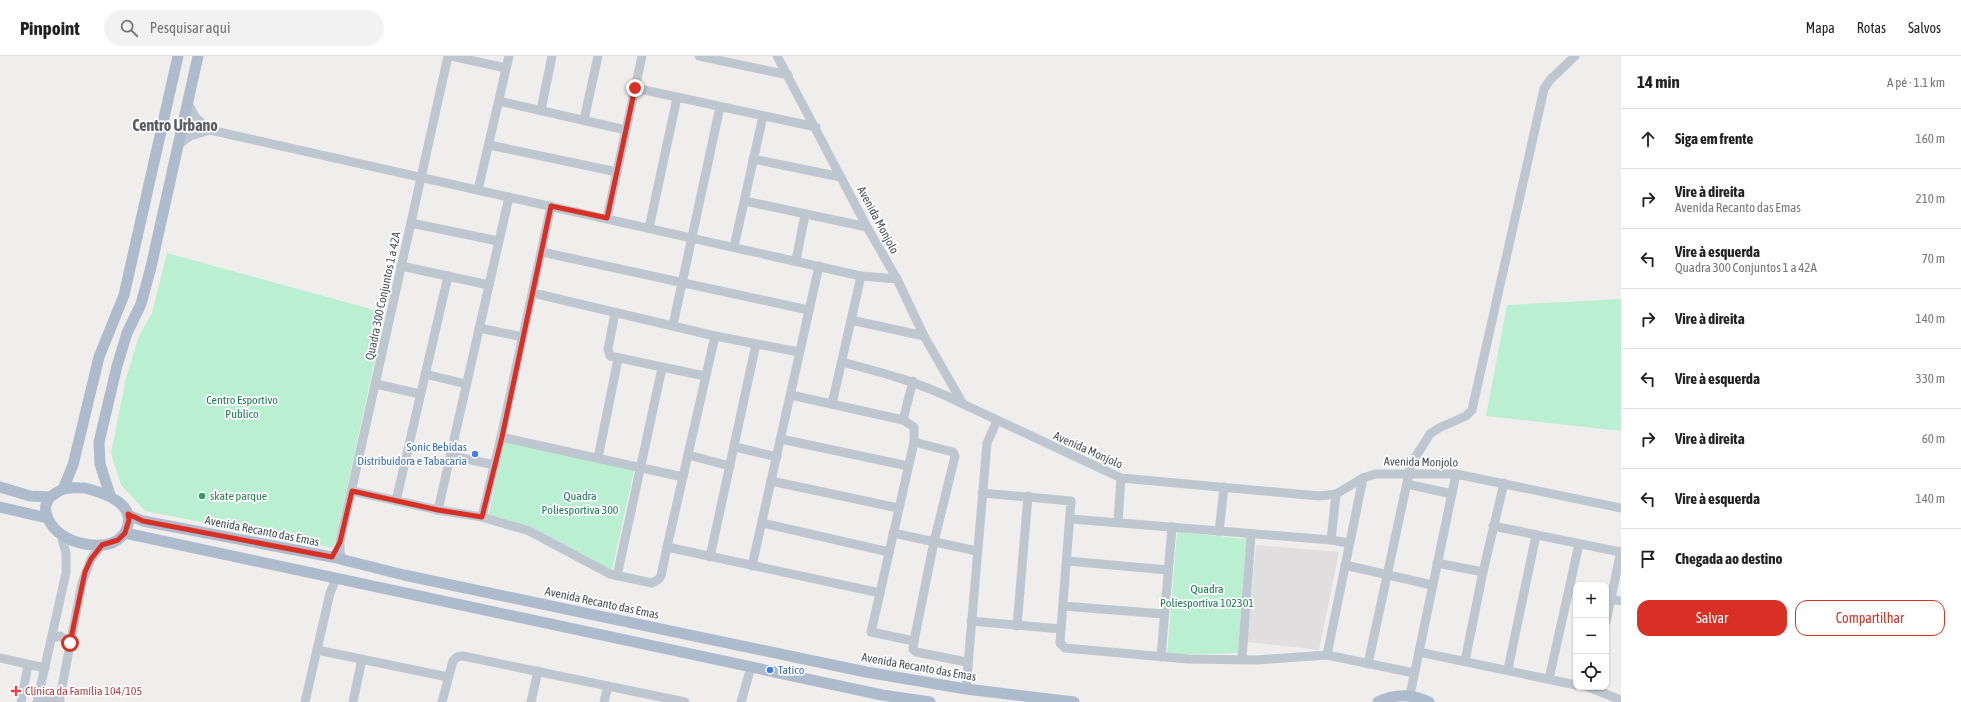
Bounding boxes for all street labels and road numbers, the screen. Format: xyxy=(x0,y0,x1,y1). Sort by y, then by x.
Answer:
street label: Avenida Monjolo xyxy=(854,184,902,256)
street label: Quadra 300 Conjuntos 1 a 42A xyxy=(363,230,403,361)
street label: Avenida Monjolo xyxy=(1051,429,1125,472)
street label: Avenida Monjolo xyxy=(1384,454,1459,470)
street label: Avenida Recanto das Emas xyxy=(204,513,320,549)
street label: Avenida Recanto das Emas xyxy=(544,584,660,622)
street label: Avenida Recanto das Emas xyxy=(861,650,977,684)

